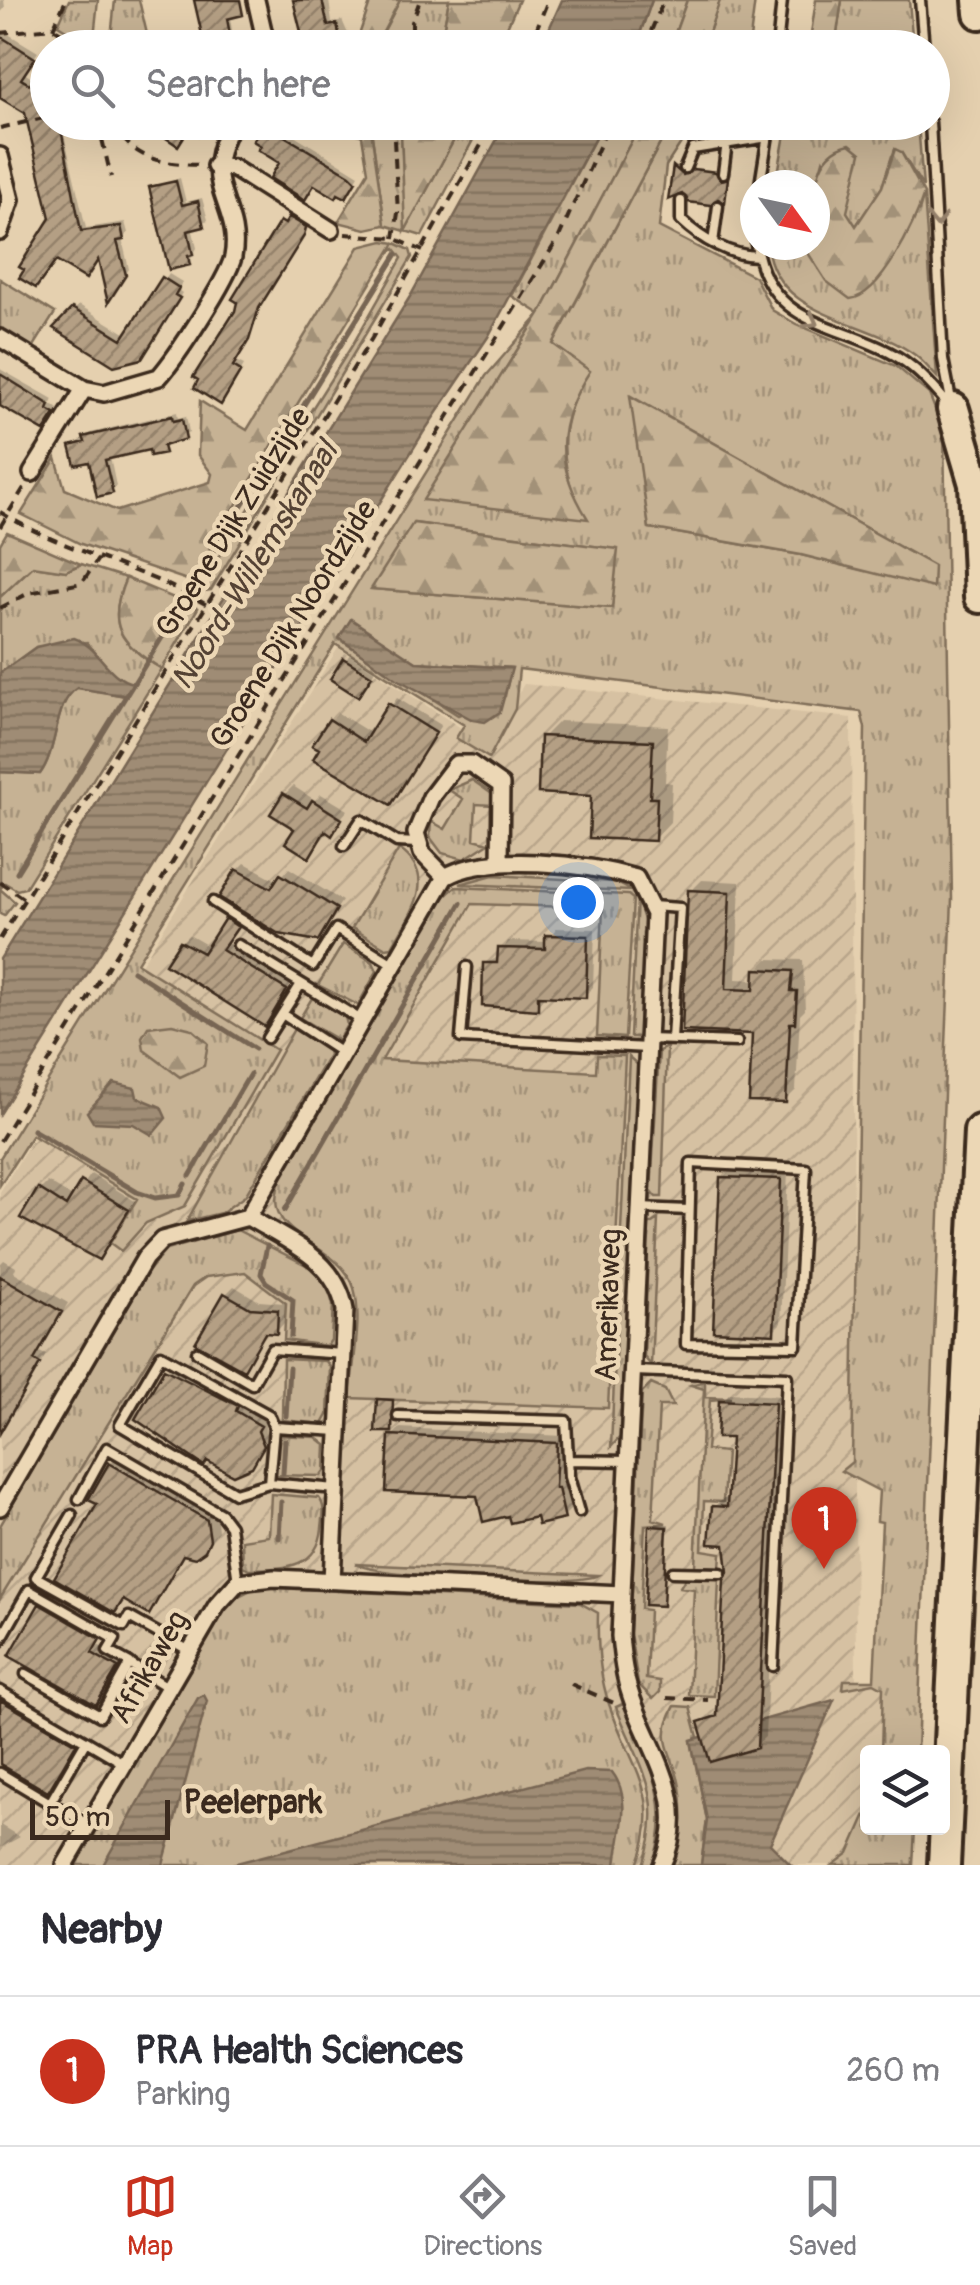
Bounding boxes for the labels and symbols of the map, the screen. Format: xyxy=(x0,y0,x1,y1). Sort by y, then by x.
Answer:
north arrow xyxy=(740,170,830,260)
one-way arrow xyxy=(926,212,947,228)
one-way arrow xyxy=(800,308,818,328)
street label: Groene Dijk Zuidzijde xyxy=(148,400,319,644)
water label: Noord-Willemskanaal xyxy=(162,431,349,697)
street label: Groene Dijk Noordzijde xyxy=(202,493,385,755)
your location xyxy=(553,877,604,928)
street label: Amerikaweg xyxy=(587,1228,630,1382)
pin: 1 xyxy=(792,1486,856,1569)
street label: Afrikaweg xyxy=(102,1604,197,1730)
district label: Peelerpark xyxy=(184,1783,323,1823)
scale bar xyxy=(30,1795,170,1840)

